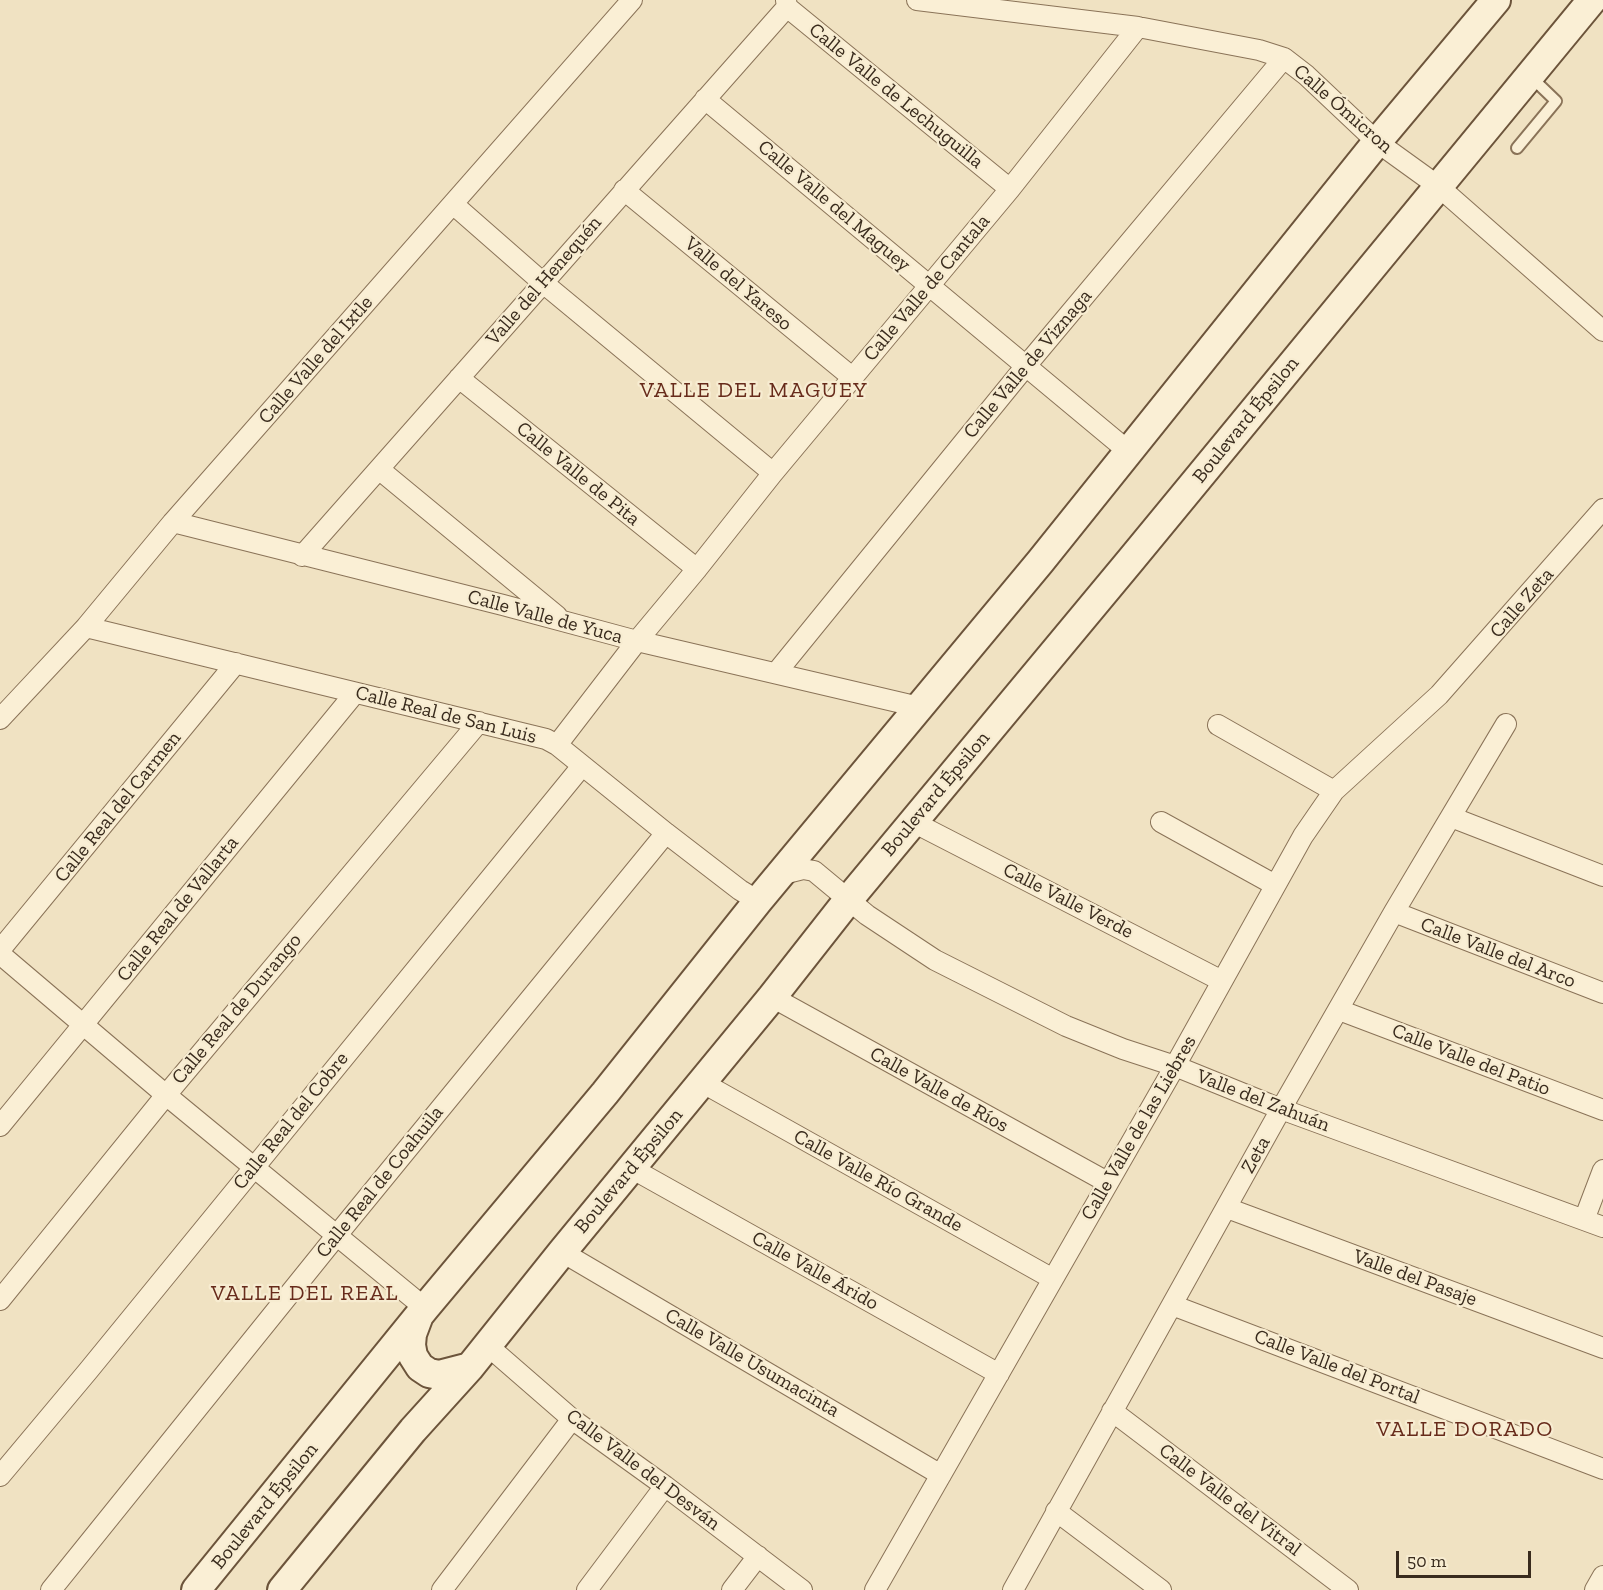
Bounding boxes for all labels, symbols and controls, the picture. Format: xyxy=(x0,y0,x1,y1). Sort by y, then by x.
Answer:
street label: Calle Valle de Lechuguilla xyxy=(804,18,988,174)
street label: Calle Ómicron xyxy=(1288,59,1398,159)
street label: Calle Valle del Maguey xyxy=(753,135,915,277)
street label: Calle Valle de Cantala xyxy=(859,210,995,366)
street label: Valle del Henequén xyxy=(481,211,607,351)
street label: Valle del Yareso xyxy=(679,232,797,336)
street label: Calle Valle de Viznaga xyxy=(959,285,1097,443)
street label: Calle Valle del Ixtle xyxy=(254,291,378,429)
street label: Boulevard Épsilon xyxy=(1188,352,1304,488)
district label: VALLE DEL MAGUEY xyxy=(640,378,868,404)
street label: Calle Valle de Pita xyxy=(511,417,645,531)
street label: Calle Zeta xyxy=(1485,563,1559,643)
street label: Calle Valle de Yuca xyxy=(465,585,625,649)
street label: Calle Real de San Luis xyxy=(353,681,539,749)
street label: Calle Real del Carmen xyxy=(50,727,186,887)
street label: Boulevard Épsilon xyxy=(877,727,995,861)
street label: Calle Real de Vallarta xyxy=(112,831,244,987)
street label: Calle Valle Verde xyxy=(999,858,1137,944)
street label: Calle Valle del Arco xyxy=(1417,912,1579,994)
street label: Calle Real de Durango xyxy=(167,929,307,1089)
street label: Calle Valle del Patio xyxy=(1388,1019,1554,1101)
street label: Calle Valle de las Liebres xyxy=(1076,1031,1202,1225)
street label: Calle Valle de Ríos xyxy=(865,1042,1013,1138)
street label: Calle Real del Cobre xyxy=(228,1047,354,1195)
street label: Valle del Zahuán xyxy=(1193,1065,1333,1137)
street label: Calle Real de Coahuila xyxy=(311,1101,449,1263)
street label: Boulevard Épsilon xyxy=(570,1104,688,1238)
street label: Calle Valle Río Grande xyxy=(789,1125,967,1237)
street label: Zeta xyxy=(1236,1133,1276,1177)
street label: Calle Valle Árido xyxy=(747,1226,883,1316)
street label: Valle del Pasaje xyxy=(1350,1244,1480,1312)
district label: VALLE DEL REAL xyxy=(211,1281,399,1307)
street label: Calle Valle Usumacinta xyxy=(661,1303,843,1423)
street label: Calle Valle del Portal xyxy=(1251,1324,1423,1410)
street label: Calle Valle del Desván xyxy=(561,1404,725,1536)
district label: VALLE DORADO xyxy=(1376,1417,1554,1443)
street label: Boulevard Épsilon xyxy=(207,1438,323,1574)
street label: Calle Valle del Vitral xyxy=(1154,1439,1306,1561)
scale bar xyxy=(1399,1539,1534,1577)
text: 50 m xyxy=(1407,1550,1446,1572)

